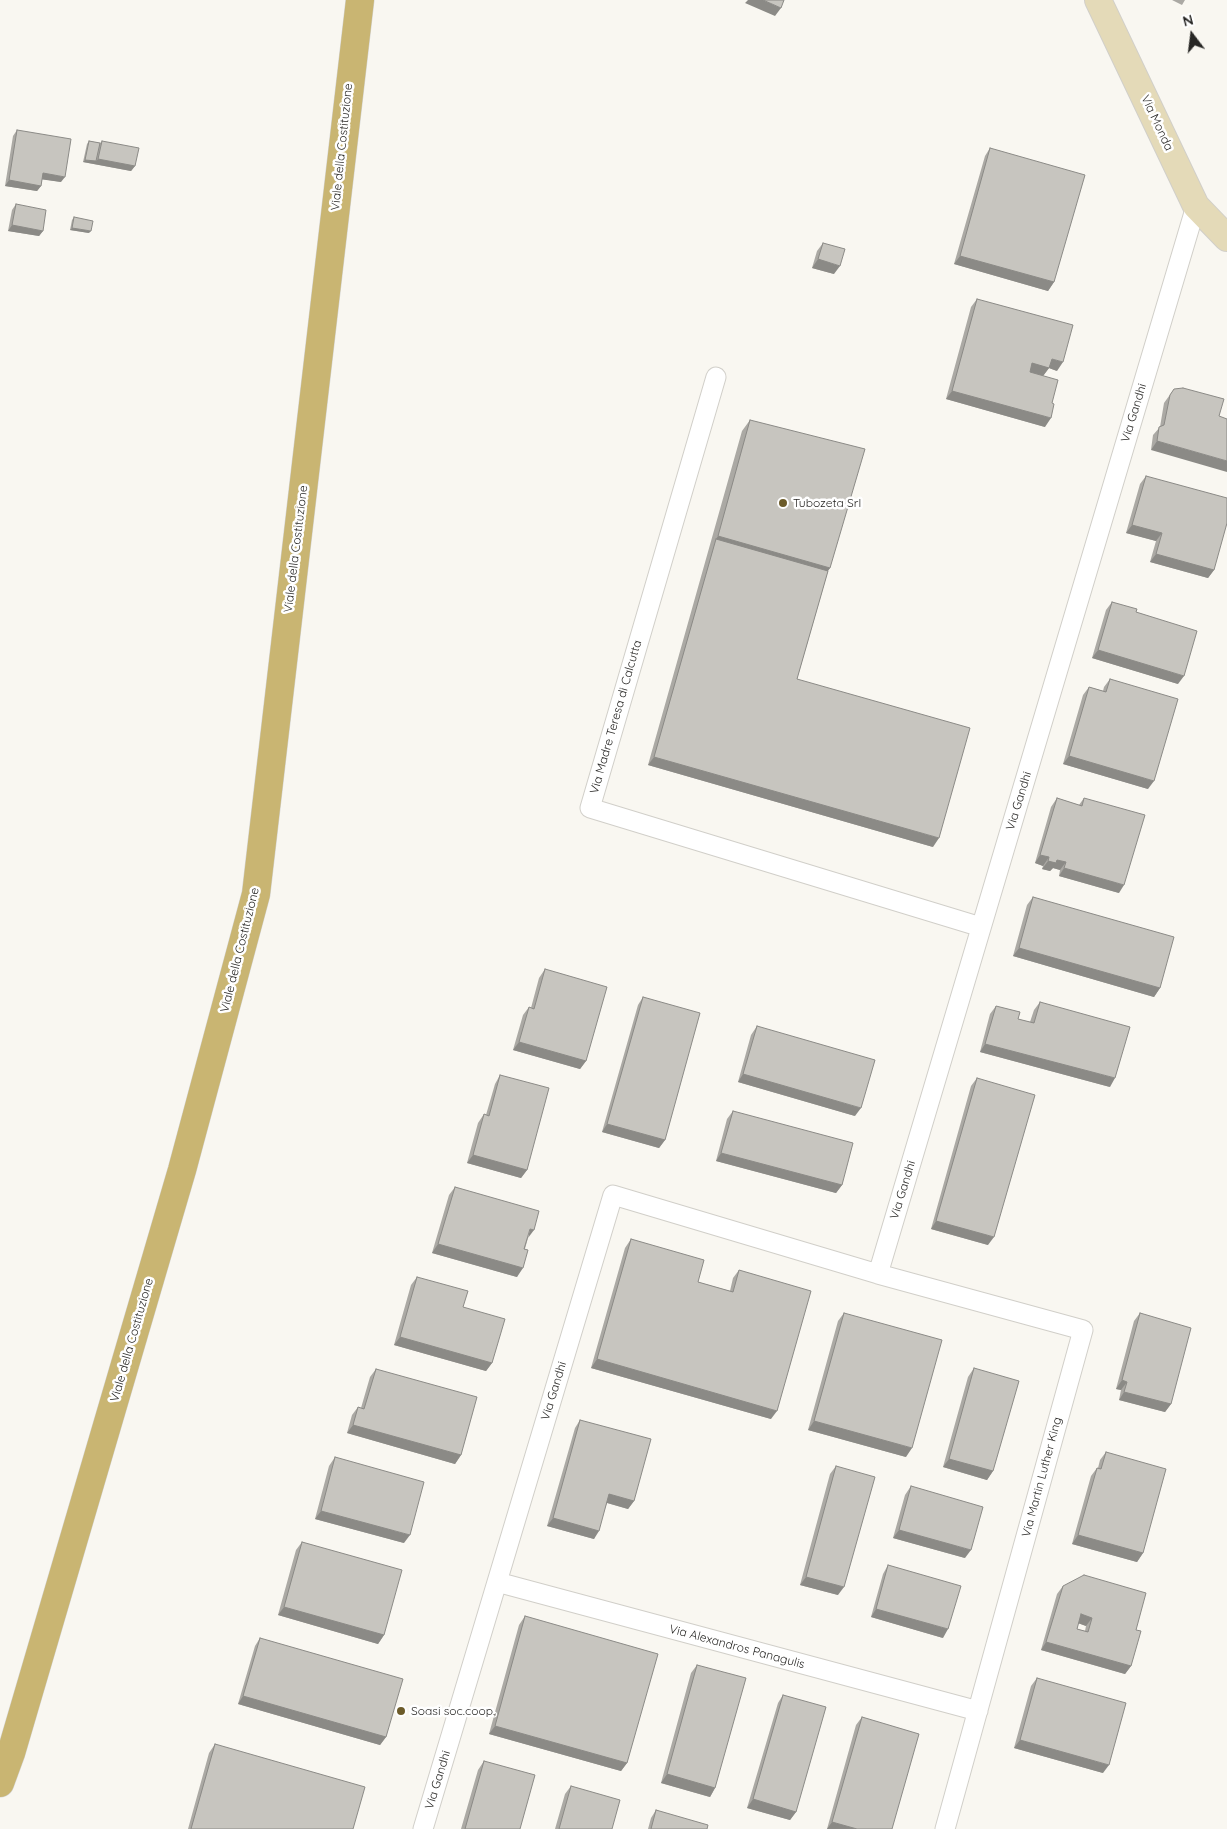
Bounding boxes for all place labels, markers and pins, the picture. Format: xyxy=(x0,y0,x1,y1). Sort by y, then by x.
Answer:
place label: Tubozeta Srl xyxy=(793,496,861,510)
marker: Tubozeta Srl xyxy=(777,497,789,509)
place label: Soasi soc.coop. xyxy=(411,1704,495,1718)
marker: Soasi soc.coop. xyxy=(395,1705,407,1717)

